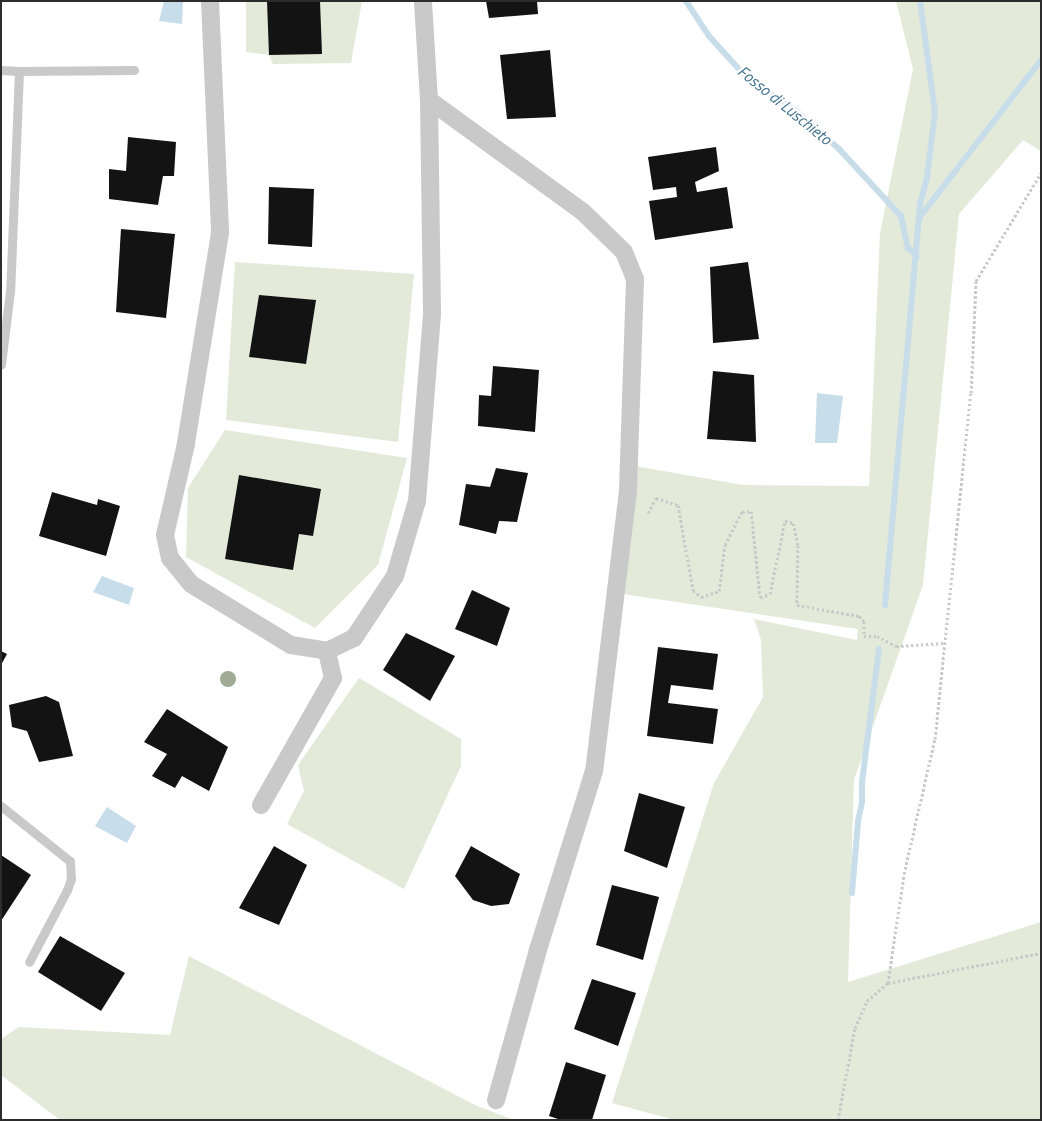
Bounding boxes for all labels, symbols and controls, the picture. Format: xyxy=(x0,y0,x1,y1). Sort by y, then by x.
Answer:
water label: Fosso di Luschieto xyxy=(734,61,836,149)

